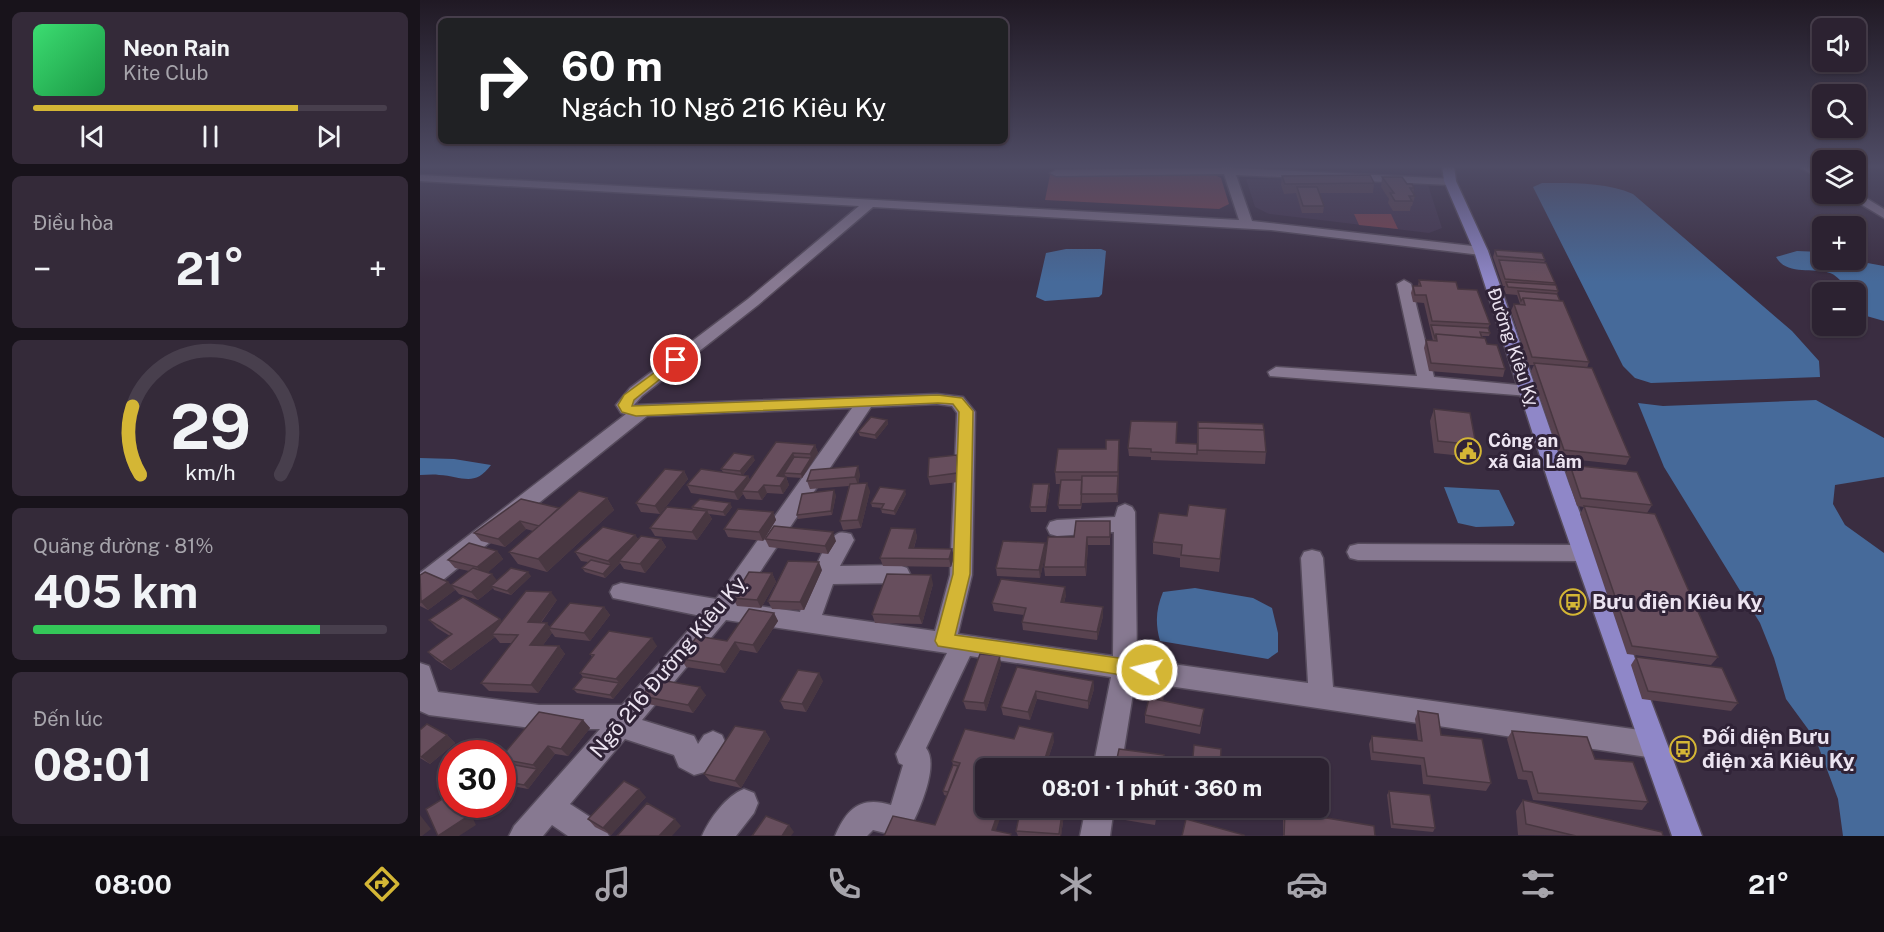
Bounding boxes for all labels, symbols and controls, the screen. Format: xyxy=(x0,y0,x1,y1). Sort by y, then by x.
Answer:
map controls xyxy=(1812,18,1866,336)
button: sound xyxy=(1812,18,1866,72)
text: Neon Rain xyxy=(123,35,230,61)
text: 60 m xyxy=(561,41,663,90)
icon: right xyxy=(462,42,540,120)
text: Kite Club xyxy=(123,61,208,85)
button: search xyxy=(1812,84,1866,138)
text: Ngách 10 Ngõ 216 Kiêu Kỵ xyxy=(561,91,886,123)
icon: previous xyxy=(76,120,109,153)
icon: pause xyxy=(194,120,227,153)
icon: next xyxy=(312,120,345,153)
button: layers xyxy=(1812,150,1866,204)
text: Điều hòa xyxy=(33,211,114,235)
button: + xyxy=(1812,216,1866,270)
text: 21° xyxy=(175,242,245,295)
text: − xyxy=(33,250,51,288)
text: + xyxy=(369,250,387,288)
button: − xyxy=(1812,282,1866,336)
street label: Đường Kiêu Kỵ xyxy=(1483,285,1544,409)
pin xyxy=(650,334,701,385)
icon: arrive xyxy=(659,343,692,376)
text: 29 xyxy=(170,390,250,463)
place label: Công an xã Gia Lâm xyxy=(1488,430,1582,472)
public building icon: Công an xã Gia Lâm xyxy=(1453,436,1483,466)
text: km/h xyxy=(185,460,235,485)
text: Quãng đường · 81% xyxy=(33,534,214,558)
text: 405 km xyxy=(33,565,198,618)
street label: Ngõ 216 Đường Kiêu Kỵ xyxy=(584,571,751,762)
bus stop icon: Bưu điện Kiêu Kỵ xyxy=(1558,587,1588,617)
place label: Bưu điện Kiêu Kỵ xyxy=(1592,589,1763,614)
position arrow xyxy=(1115,638,1179,702)
text: Đến lúc xyxy=(33,707,103,731)
place label: Đối diện Bưu điện xã Kiêu Kỵ xyxy=(1702,724,1855,773)
bus stop icon: Đối diện Bưu điện xã Kiêu Kỵ xyxy=(1668,734,1698,764)
text: 08:01 xyxy=(33,738,152,791)
speed limit sign: 30 xyxy=(438,740,516,818)
text: 08:01 · 1 phút · 360 m xyxy=(1042,775,1262,801)
icon: directions xyxy=(361,863,403,905)
icon: music xyxy=(592,863,634,905)
icon: phone xyxy=(823,863,865,905)
icon: climate xyxy=(1055,863,1097,905)
icon: car xyxy=(1286,863,1328,905)
icon: filters xyxy=(1517,863,1559,905)
text: 08:00 xyxy=(95,868,172,900)
text: 21° xyxy=(1748,868,1789,900)

